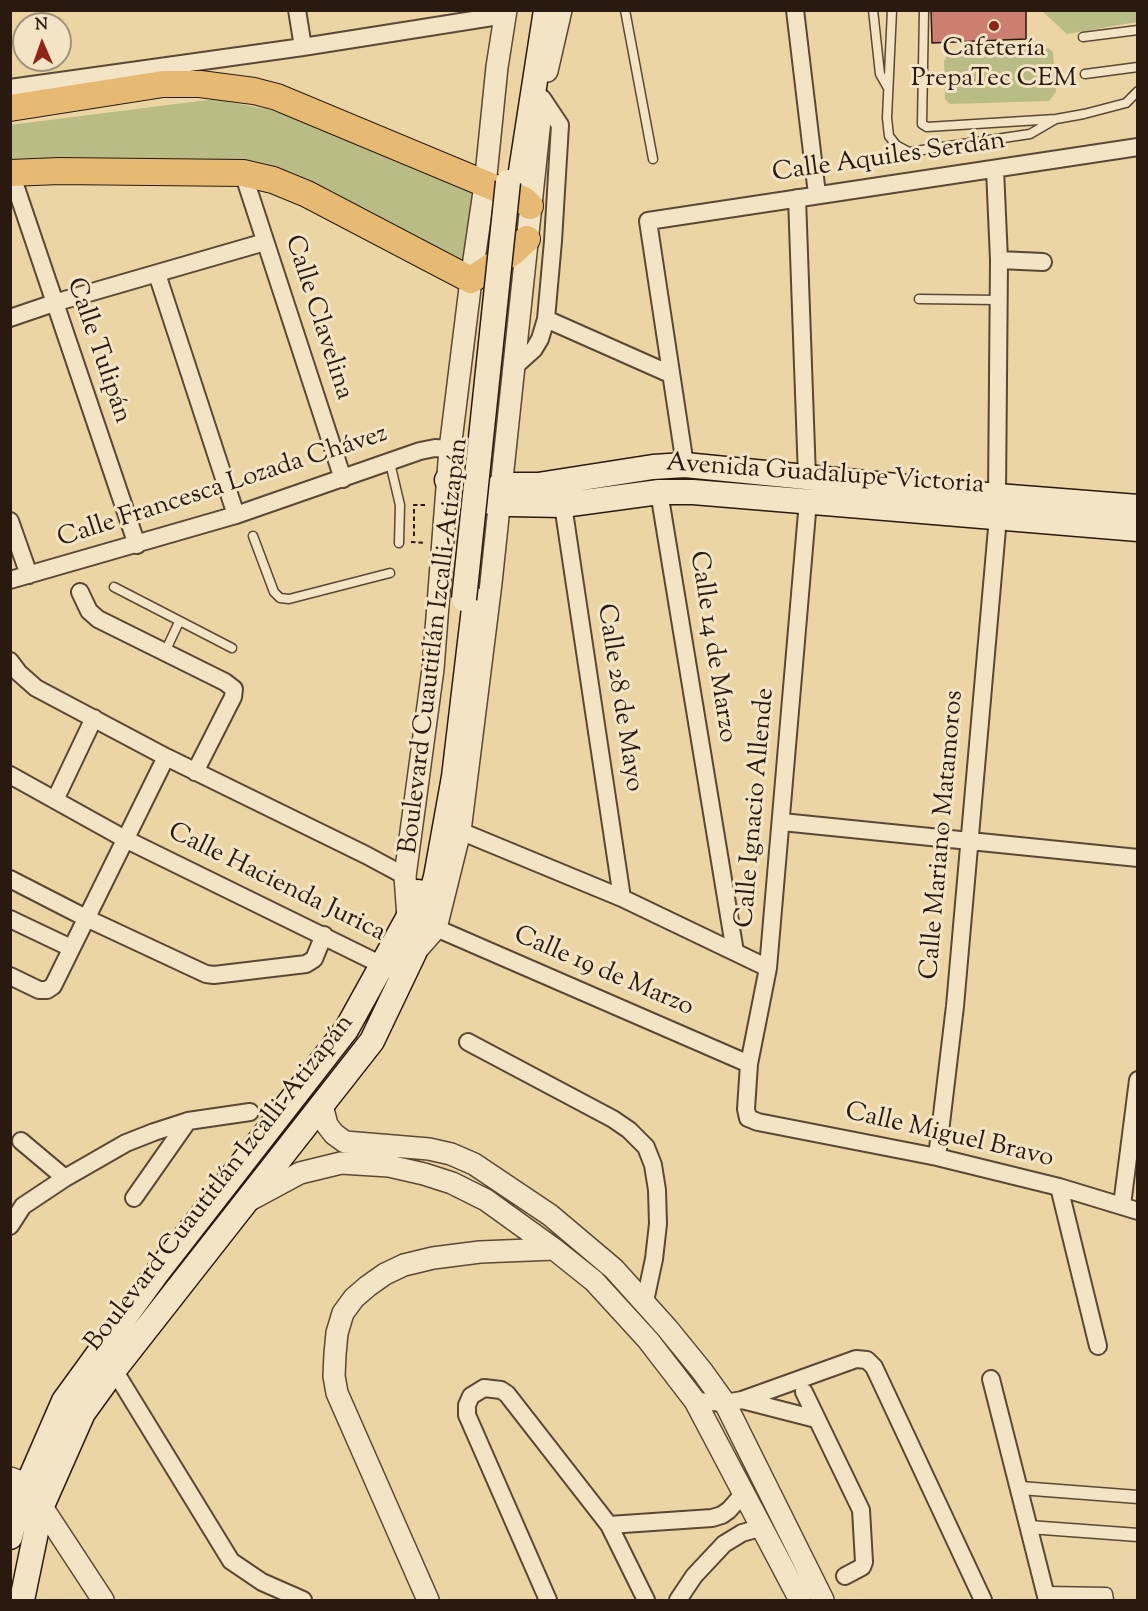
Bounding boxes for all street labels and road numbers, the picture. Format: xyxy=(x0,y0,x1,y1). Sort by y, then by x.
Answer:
street label: Calle Aquiles Serdán xyxy=(770,127,1008,191)
street label: Calle Clavelina xyxy=(276,232,358,404)
street label: Calle Tulipán xyxy=(58,274,136,428)
street label: Calle Francesca Lozada Chávez xyxy=(54,420,392,556)
street label: Boulevard Cuautitlán Izcalli-Atizapán xyxy=(395,436,477,856)
street label: Avenida Guadalupe Victoria xyxy=(665,449,985,503)
street label: Calle 14 de Marzo xyxy=(680,549,742,745)
street label: Calle 28 de Mayo xyxy=(588,602,648,794)
street label: Calle Ignacio Allende xyxy=(731,687,783,929)
street label: Calle Mariano Matamoros xyxy=(916,689,972,981)
street label: Calle Hacienda Jurica xyxy=(162,818,390,950)
street label: Calle 19 de Marzo xyxy=(508,921,698,1025)
street label: Boulevard Cuautitlán Izcalli-Atizapán xyxy=(80,1009,362,1359)
street label: Calle Miguel Bravo xyxy=(842,1098,1056,1176)

